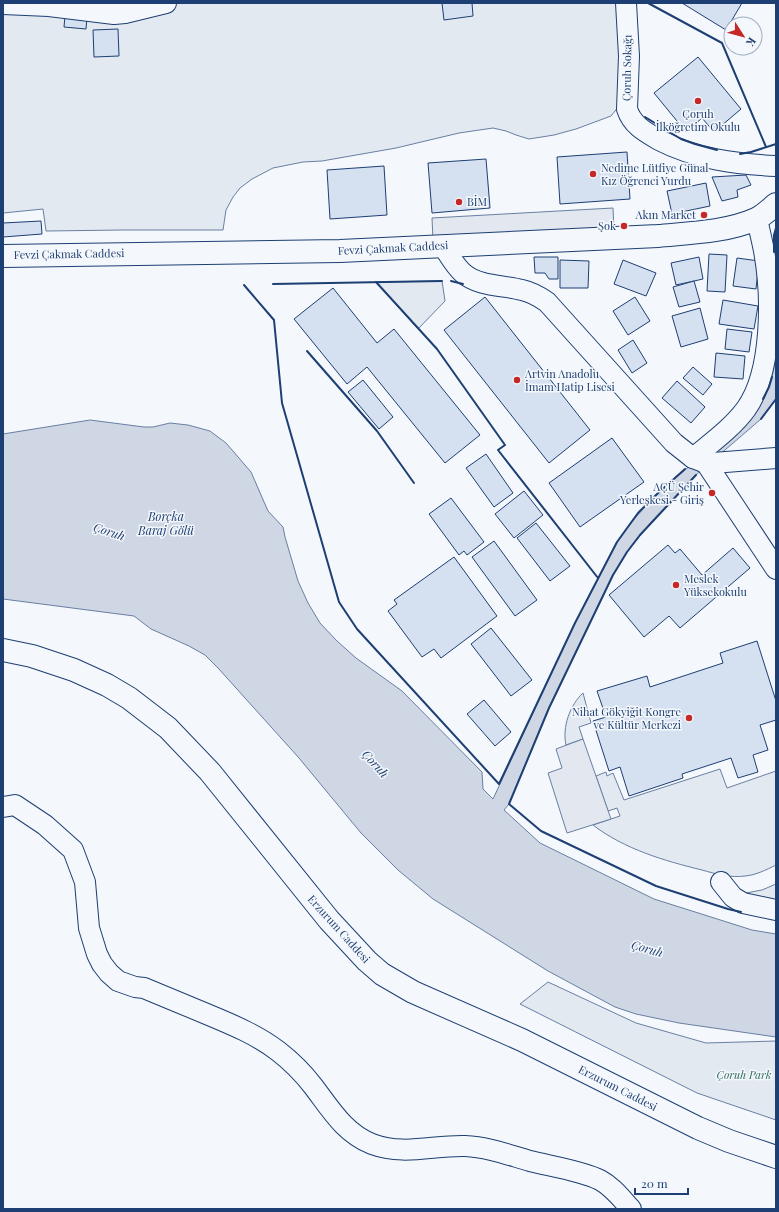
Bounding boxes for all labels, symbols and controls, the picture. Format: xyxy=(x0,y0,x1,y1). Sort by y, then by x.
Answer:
north arrow xyxy=(723,16,763,56)
street label: Çoruh Sokağı xyxy=(618,35,635,101)
text: K xyxy=(743,35,760,50)
marker: Çoruh İlköğretim Okulu xyxy=(693,96,703,106)
place label: Çoruh İlköğretim Okulu xyxy=(656,106,741,134)
place label: Nedime Lütfiye Günal Kız Öğrenci Yurdu xyxy=(601,160,708,188)
marker: Nedime Lütfiye Günal Kız Öğrenci Yurdu xyxy=(588,169,598,179)
place label: BİM xyxy=(467,194,488,209)
marker: BİM xyxy=(454,197,464,207)
place label: Akın Market xyxy=(635,207,696,222)
marker: Akın Market xyxy=(699,210,709,220)
place label: Şok xyxy=(598,218,616,233)
marker: Şok xyxy=(619,221,629,231)
street label: Fevzi Çakmak Caddesi xyxy=(337,237,449,258)
street label: Fevzi Çakmak Caddesi xyxy=(14,245,124,262)
place label: Artvin Anadolu İmam Hatip Lisesi xyxy=(524,366,615,394)
marker: Artvin Anadolu İmam Hatip Lisesi xyxy=(512,375,522,385)
place label: AÇÜ Şehir Yerleşkesi - Giriş xyxy=(619,479,704,507)
marker: AÇÜ Şehir Yerleşkesi - Giriş xyxy=(707,488,717,498)
water label: Borçka Baraj Gölü xyxy=(137,508,194,538)
water label: Çoruh xyxy=(92,518,127,544)
place label: Meslek Yüksekokulu xyxy=(683,571,747,599)
marker: Meslek Yüksekokulu xyxy=(671,580,681,590)
place label: Nihat Gökyiğit Kongre ve Kültür Merkezi xyxy=(572,704,681,732)
marker: Nihat Gökyiğit Kongre ve Kültür Merkezi xyxy=(684,713,694,723)
water label: Çoruh xyxy=(359,746,392,781)
street label: Erzurum Caddesi xyxy=(305,891,374,966)
water label: Çoruh xyxy=(630,936,665,960)
street label: Erzurum Caddesi xyxy=(576,1061,660,1114)
park label: Çoruh Park xyxy=(717,1067,772,1082)
scale bar xyxy=(635,1170,688,1196)
text: 20 m xyxy=(641,1175,668,1191)

